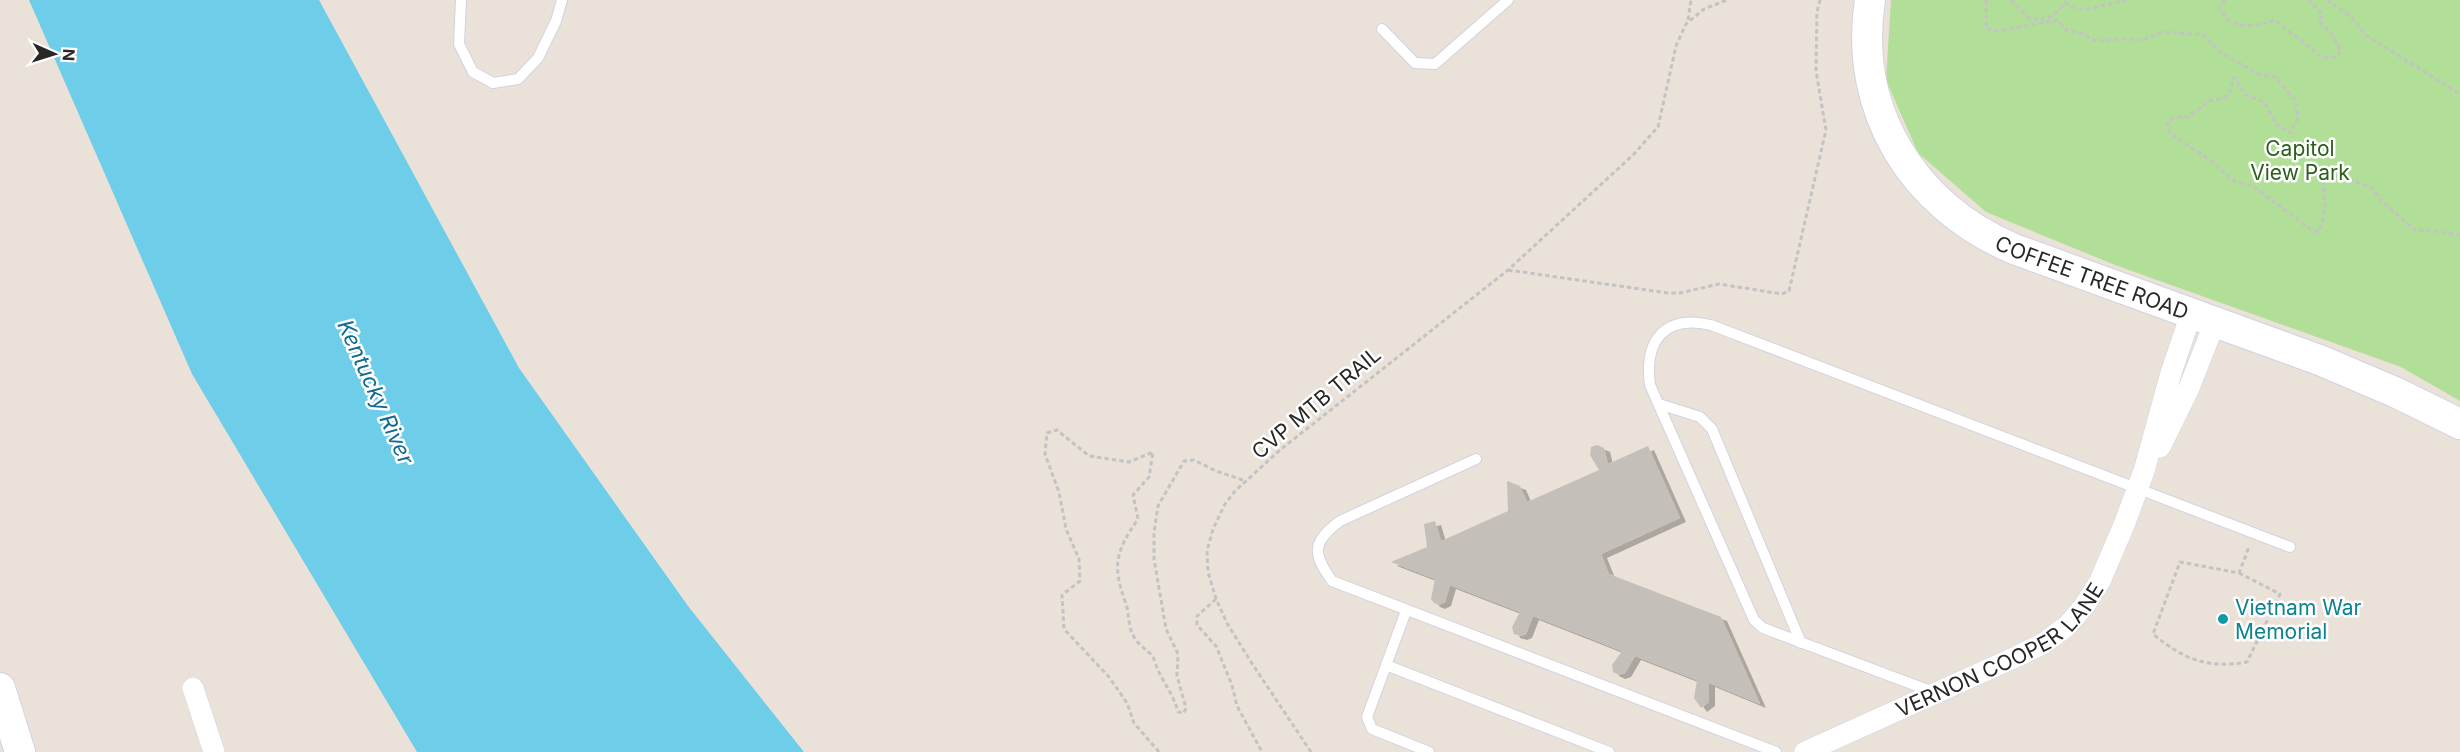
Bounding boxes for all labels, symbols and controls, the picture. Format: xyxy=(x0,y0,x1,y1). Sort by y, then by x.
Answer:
north arrow xyxy=(24,24,84,84)
text: N xyxy=(59,48,79,61)
park label: Capitol View Park xyxy=(2250,136,2350,185)
street label: COFFEE TREE ROAD xyxy=(1991,230,2192,324)
water label: Kentucky River xyxy=(333,316,420,469)
street label: CVP MTB TRAIL xyxy=(1247,342,1385,464)
street label: VERNON COOPER LANE xyxy=(1892,578,2108,722)
place label: Vietnam War Memorial xyxy=(2235,595,2362,644)
marker: Vietnam War Memorial xyxy=(2216,612,2230,626)

